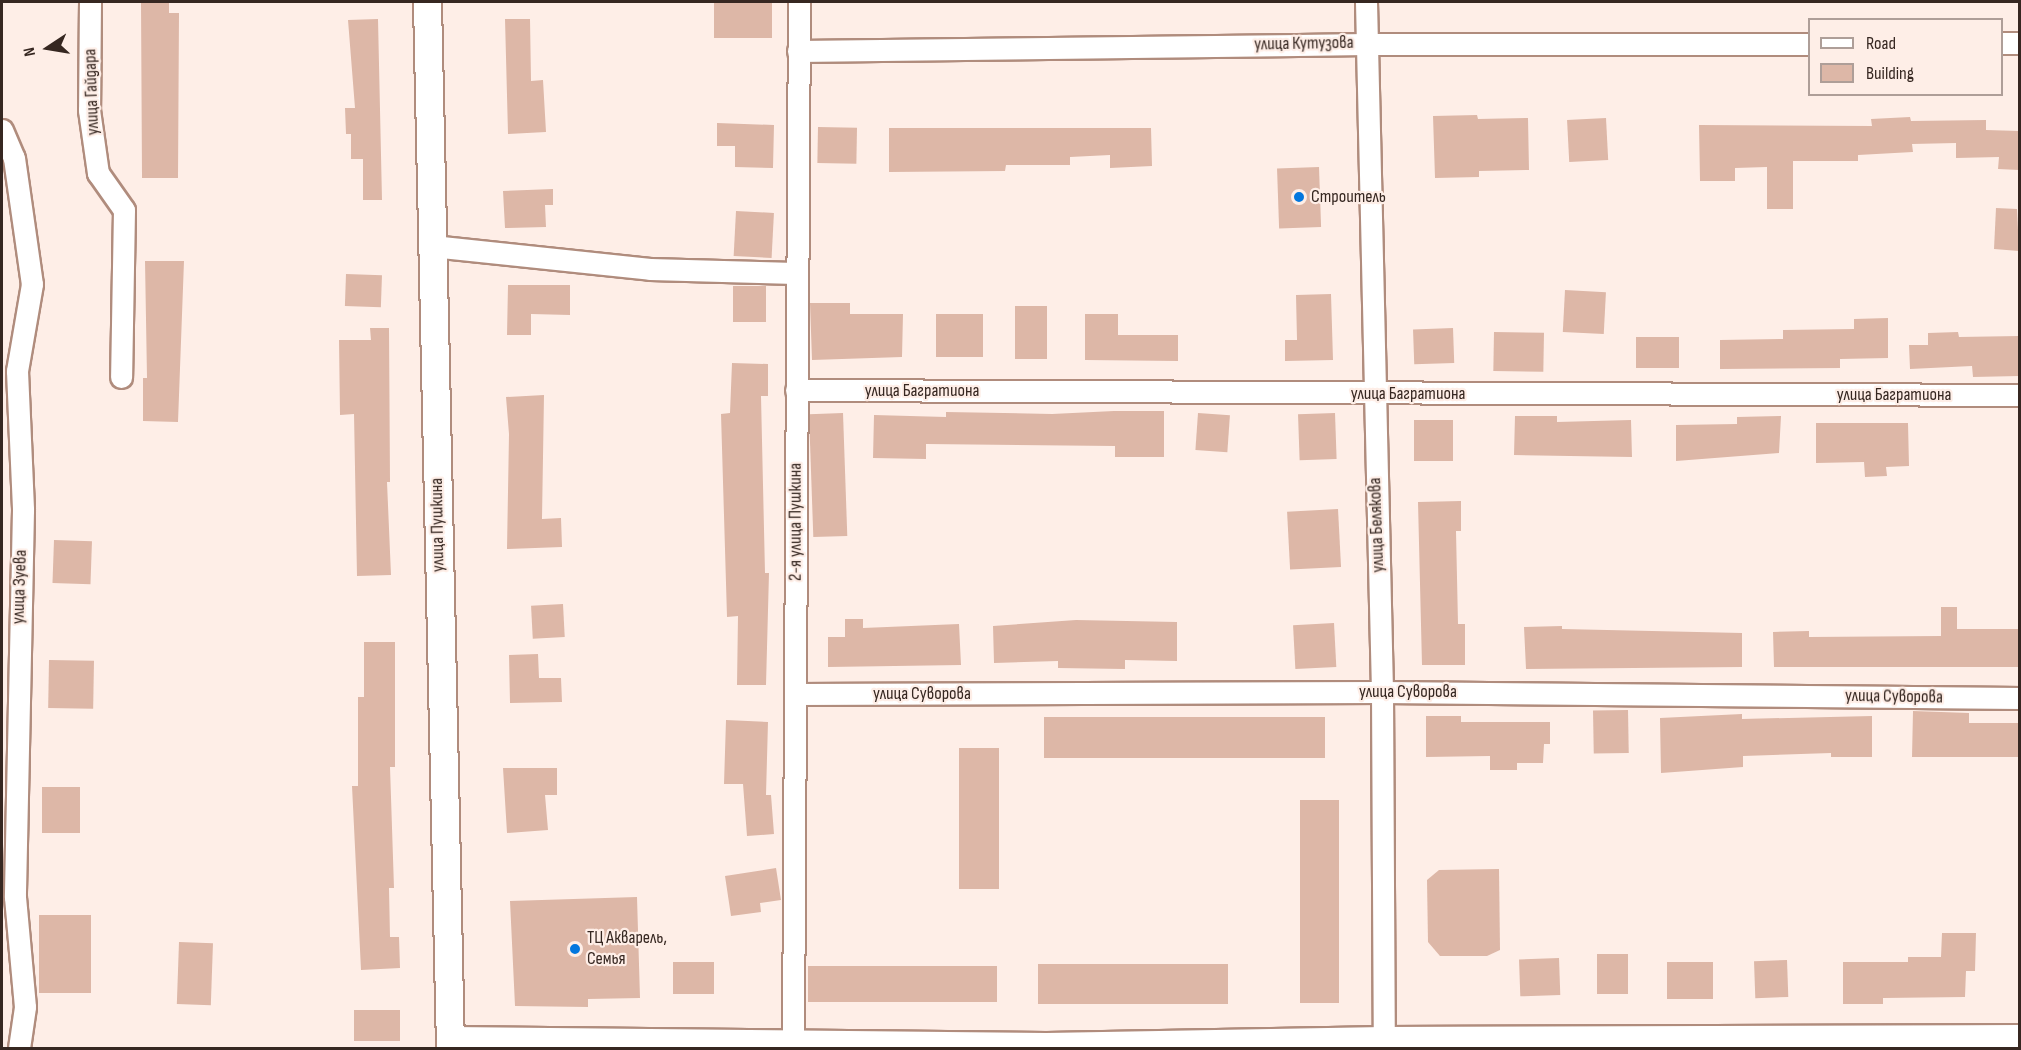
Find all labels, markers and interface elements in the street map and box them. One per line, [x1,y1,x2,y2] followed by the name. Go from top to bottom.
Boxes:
[18,18,78,78] north arrow
[1808,18,2003,96] legend
[1254,32,1354,56] street label: улица Кутузова
[1866,33,1896,54] text: Road
[20,46,40,58] text: N
[80,48,104,136] street label: улица Гайдара
[1866,63,1914,84] text: Building
[1311,186,1386,208] place label: Строитель
[1292,190,1306,204] marker: Строитель
[865,380,979,402] street label: улица Багратиона
[1351,383,1465,405] street label: улица Багратиона
[1837,384,1951,406] street label: улица Багратиона
[785,463,807,581] street label: 2-я улица Пушкина
[1365,477,1389,573] street label: улица Белякова
[426,478,450,572] street label: улица Пушкина
[8,549,32,625] street label: улица Зуева
[1359,681,1457,703] street label: улица Суворова
[873,683,971,705] street label: улица Суворова
[1845,685,1943,709] street label: улица Суворова
[587,928,667,970] place label: ТЦ Акварель, Семья
[568,942,582,956] marker: ТЦ Акварель, Семья

